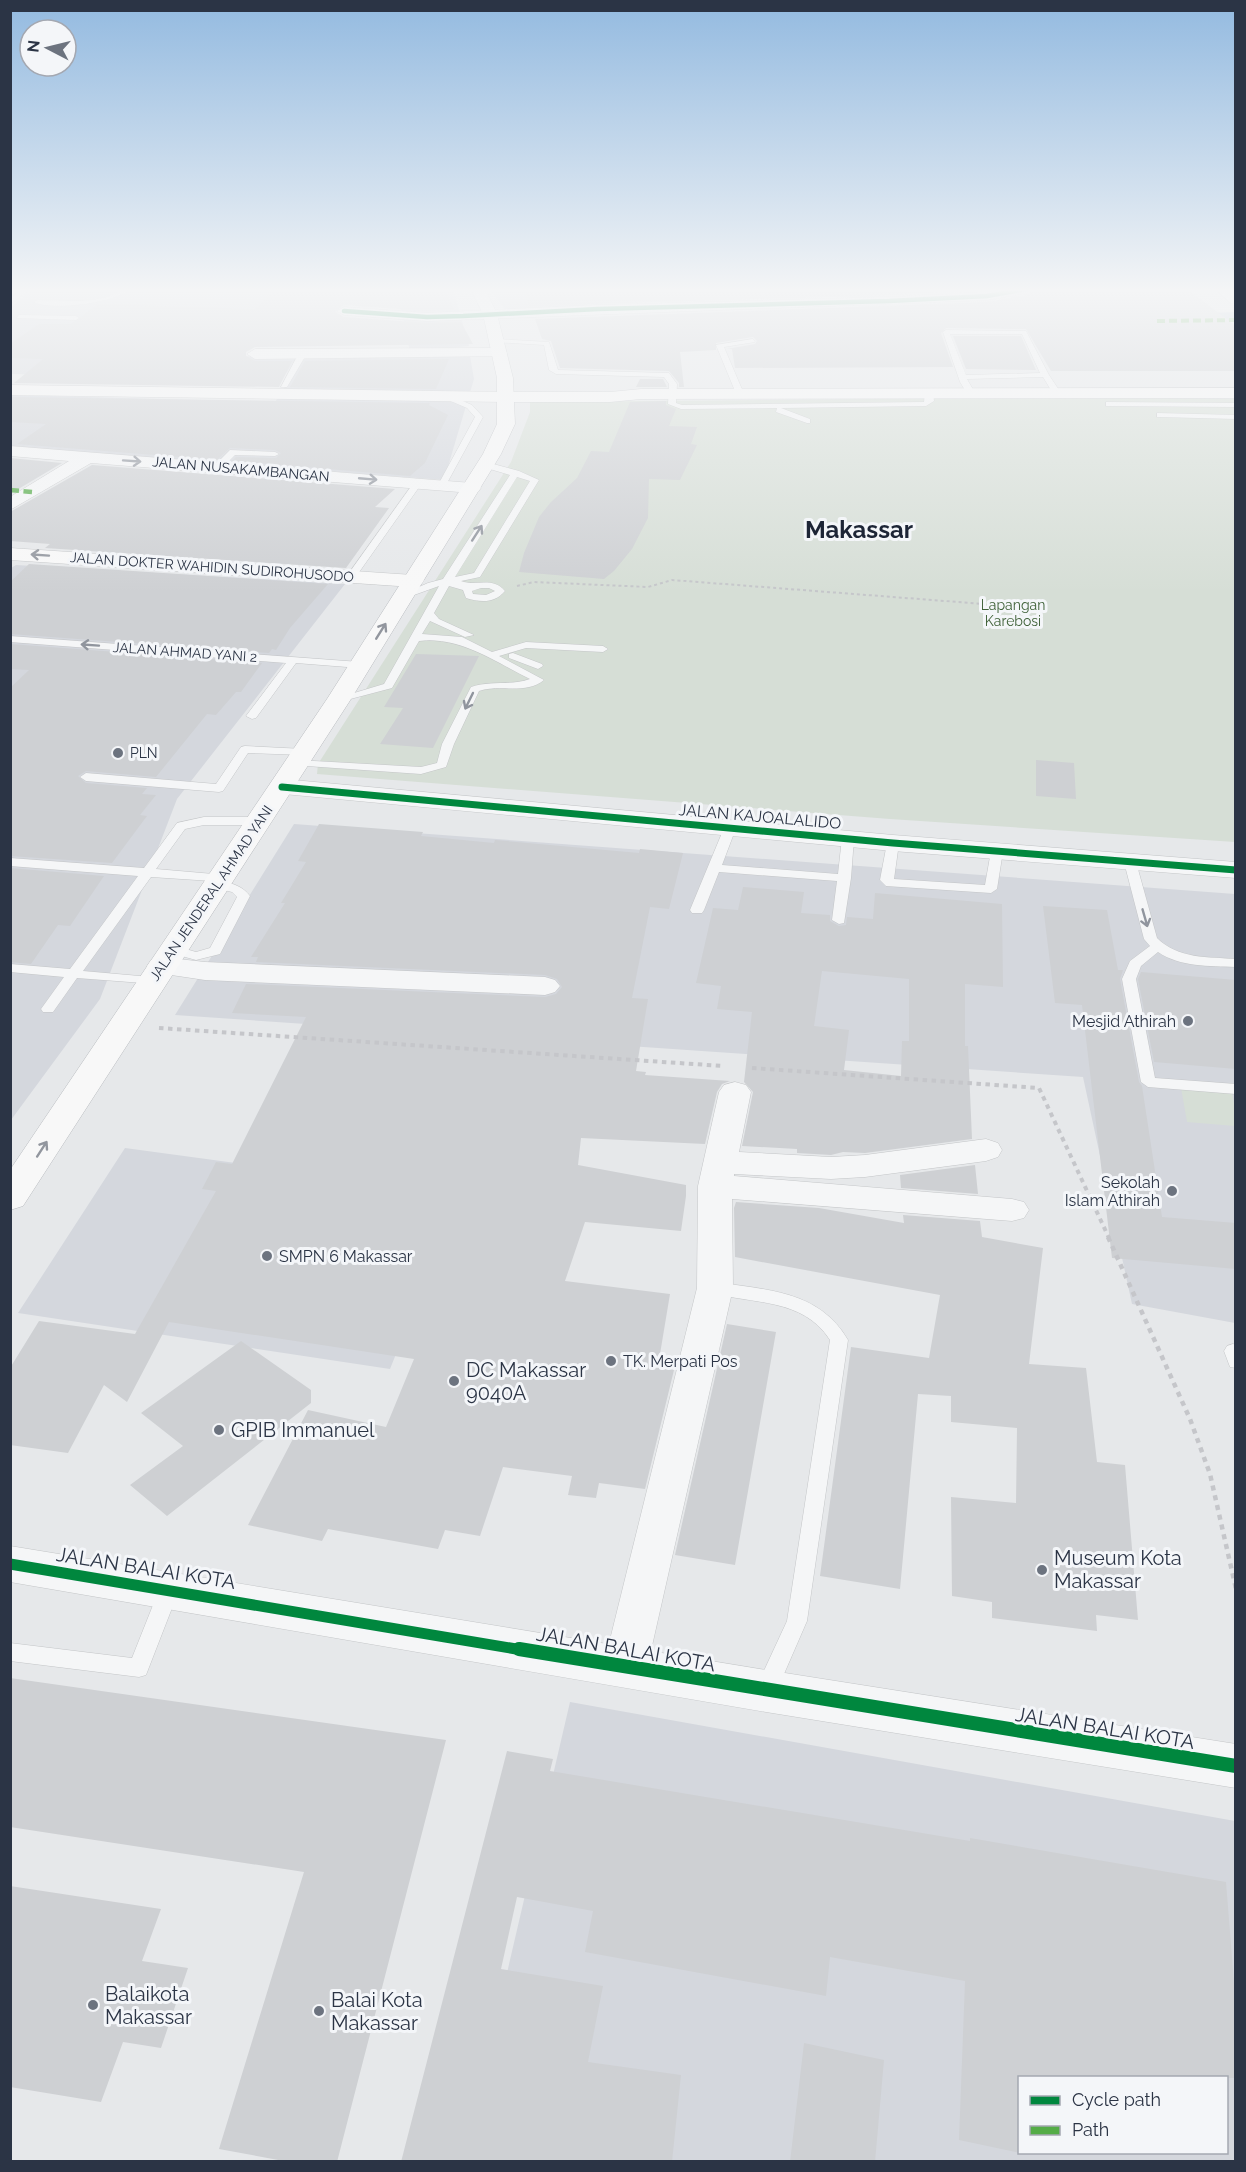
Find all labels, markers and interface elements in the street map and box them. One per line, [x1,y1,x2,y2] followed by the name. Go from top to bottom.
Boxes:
[18,18,78,78] north arrow
[23,39,44,53] text: N
[152,453,330,485] street label: JALAN NUSAKAMBANGAN
[121,455,141,466] one-way arrow
[357,474,377,485] one-way arrow
[805,515,913,544] district label: Makassar
[471,525,484,542] one-way arrow
[70,549,354,585] street label: JALAN DOKTER WAHIDIN SUDIROHUSODO
[31,550,51,561] one-way arrow
[981,597,1045,629] park label: Lapangan Karebosi
[375,623,387,640] one-way arrow
[81,639,101,650] one-way arrow
[112,639,258,665] street label: JALAN AHMAD YANI 2
[462,692,474,710] one-way arrow
[130,745,158,761] place label: PLN
[111,746,125,760] marker: PLN
[678,800,842,833] street label: JALAN KAJOALALIDO
[146,802,276,984] street label: JALAN JENDERAL AHMAD YANI
[1140,909,1152,928] one-way arrow
[1072,1012,1176,1031] place label: Mesjid Athirah
[1181,1014,1195,1028] marker: Mesjid Athirah
[36,1141,49,1158] one-way arrow
[1065,1173,1160,1210] place label: Sekolah Islam Athirah
[1165,1184,1179,1198] marker: Sekolah Islam Athirah
[279,1247,413,1266] place label: SMPN 6 Makassar
[260,1249,274,1263] marker: SMPN 6 Makassar
[623,1352,738,1371] place label: TK. Merpati Pos
[604,1354,618,1368] marker: TK. Merpati Pos
[466,1358,586,1405] place label: DC Makassar 9040A
[447,1374,461,1388] marker: DC Makassar 9040A
[231,1418,375,1442] place label: GPIB Immanuel
[212,1423,226,1437] marker: GPIB Immanuel
[55,1542,238,1594] street label: JALAN BALAI KOTA
[1054,1546,1182,1593] place label: Museum Kota Makassar
[1035,1563,1049,1577] marker: Museum Kota Makassar
[535,1621,718,1677] street label: JALAN BALAI KOTA
[1014,1702,1197,1754] street label: JALAN BALAI KOTA
[105,1982,192,2029] place label: Balaikota Makassar
[331,1988,423,2035] place label: Balai Kota Makassar
[86,1998,100,2012] marker: Balaikota Makassar
[312,2004,326,2018] marker: Balai Kota Makassar
[1018,2076,1228,2154] legend
[1072,2089,1161,2110] text: Cycle path
[1072,2119,1109,2140] text: Path

